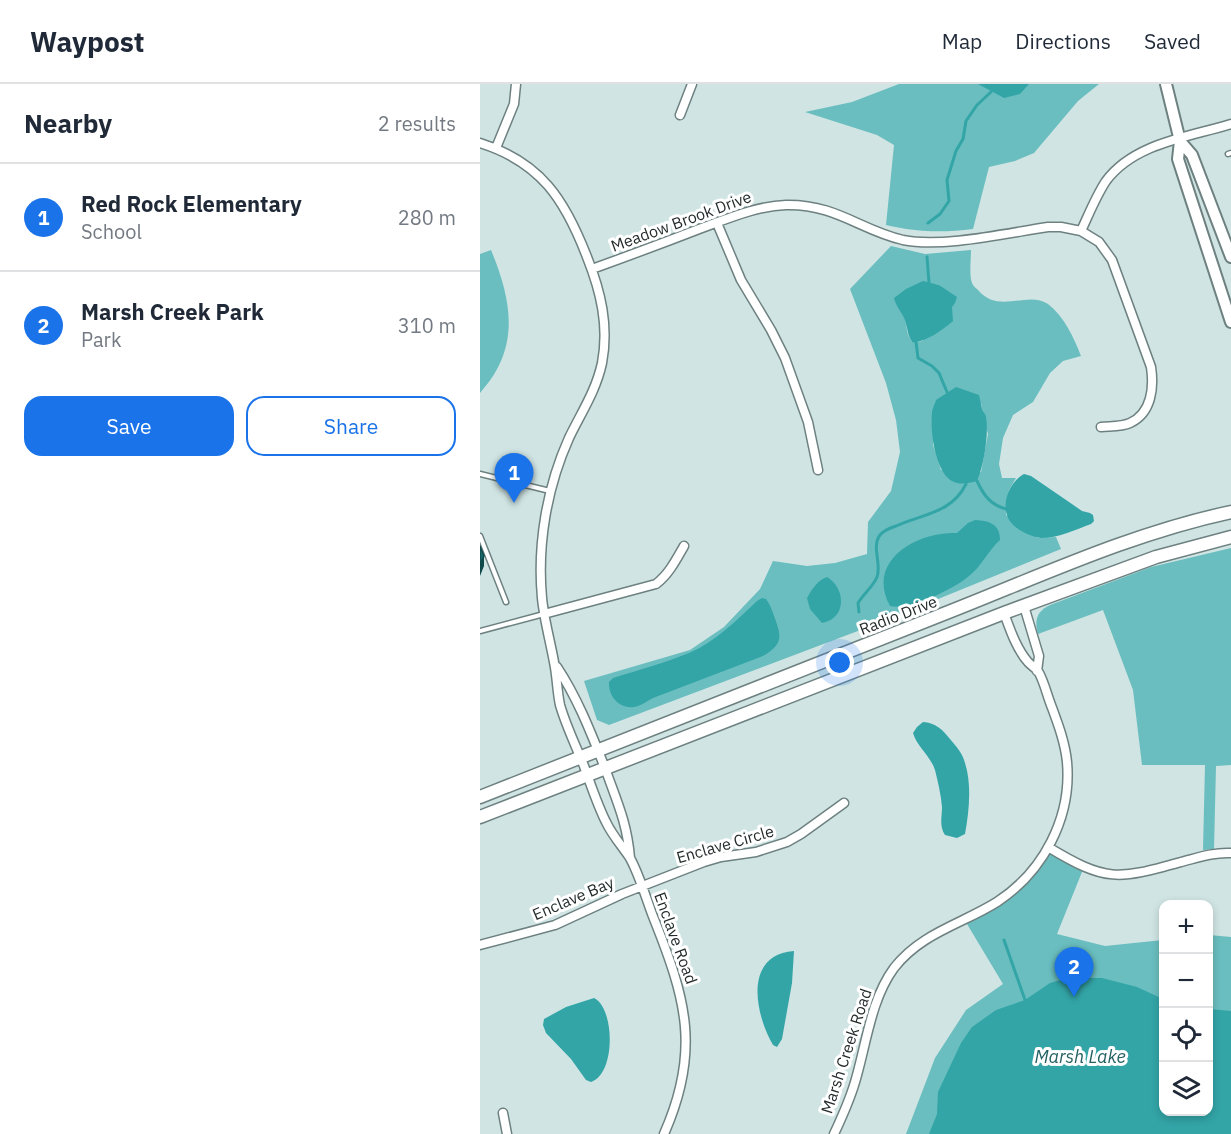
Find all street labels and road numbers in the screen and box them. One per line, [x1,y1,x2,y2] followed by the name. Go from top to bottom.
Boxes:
[608,186,754,256] street label: Meadow Brook Drive
[856,591,940,639] street label: Radio Drive
[674,820,776,867] street label: Enclave Circle
[529,872,617,924] street label: Enclave Bay
[650,889,702,987] street label: Enclave Road
[816,986,876,1116] street label: Marsh Creek Road

